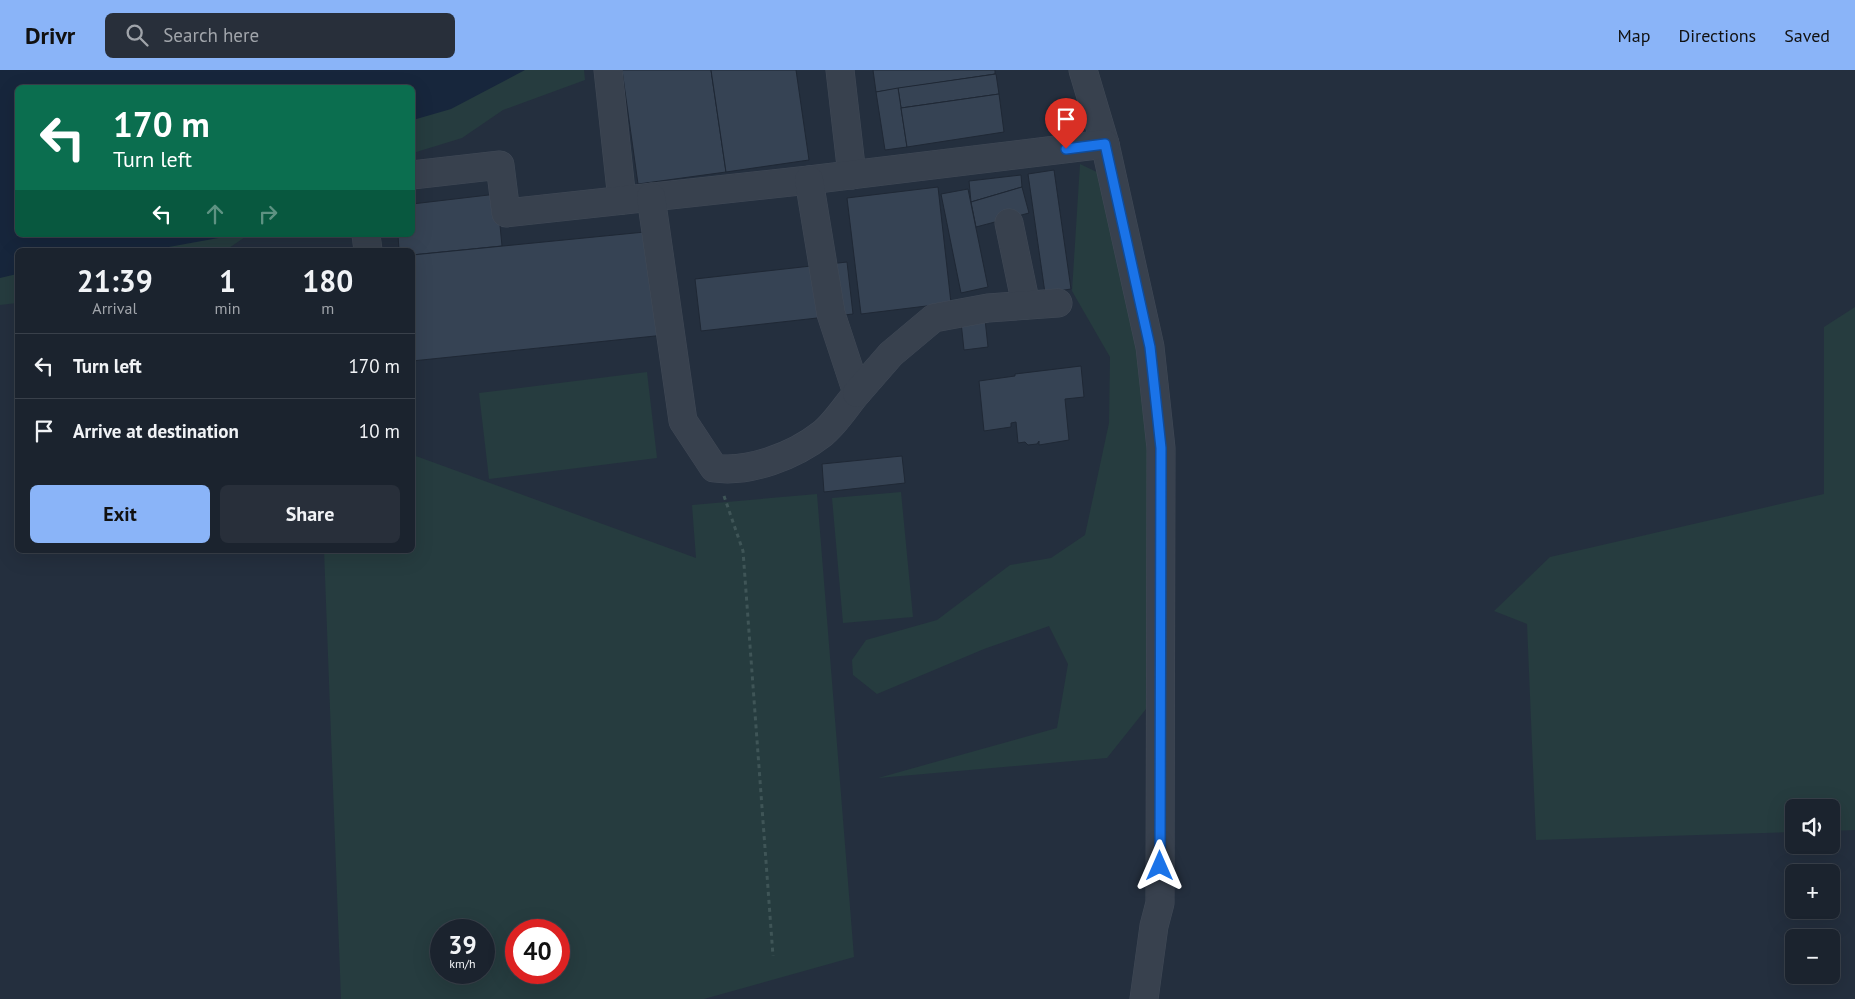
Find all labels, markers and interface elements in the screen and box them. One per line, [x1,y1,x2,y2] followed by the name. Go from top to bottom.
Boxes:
[105,13,455,58] search box
[25,20,75,51] text: Drivr
[123,21,151,49] icon: search
[163,23,259,47] text: Search here
[1618,24,1650,47] text: Map
[1678,24,1756,47] text: Directions
[1784,24,1830,47] text: Saved
[1045,98,1087,149] pin
[113,101,210,147] text: 170 m
[30,105,95,170] icon: left
[1052,105,1080,133] icon: arrive
[113,145,192,173] text: Turn left
[148,200,176,228] icon: left
[201,200,229,228] icon: ahead
[254,200,282,228] icon: right
[77,261,153,300] text: 21:39
[219,261,236,300] text: 1
[302,261,353,300] text: 180
[92,298,137,318] text: Arrival
[215,298,241,318] text: min
[321,298,334,318] text: m
[30,352,58,380] icon: left
[73,354,142,378] text: Turn left
[348,354,400,378] text: 170 m
[30,417,58,445] icon: arrive
[73,419,239,443] text: Arrive at destination
[359,419,400,443] text: 10 m
[30,485,210,543] button: Exit
[220,485,400,543] button: Share
[1785,799,1840,984] map controls
[1785,799,1840,854] button: sound
[1133,839,1185,891] position arrow
[1785,864,1840,919] button: +
[505,919,570,984] speed limit sign: 40
[448,929,477,961] text: 39
[1785,929,1840,984] button: −
[449,956,476,971] text: km/h

